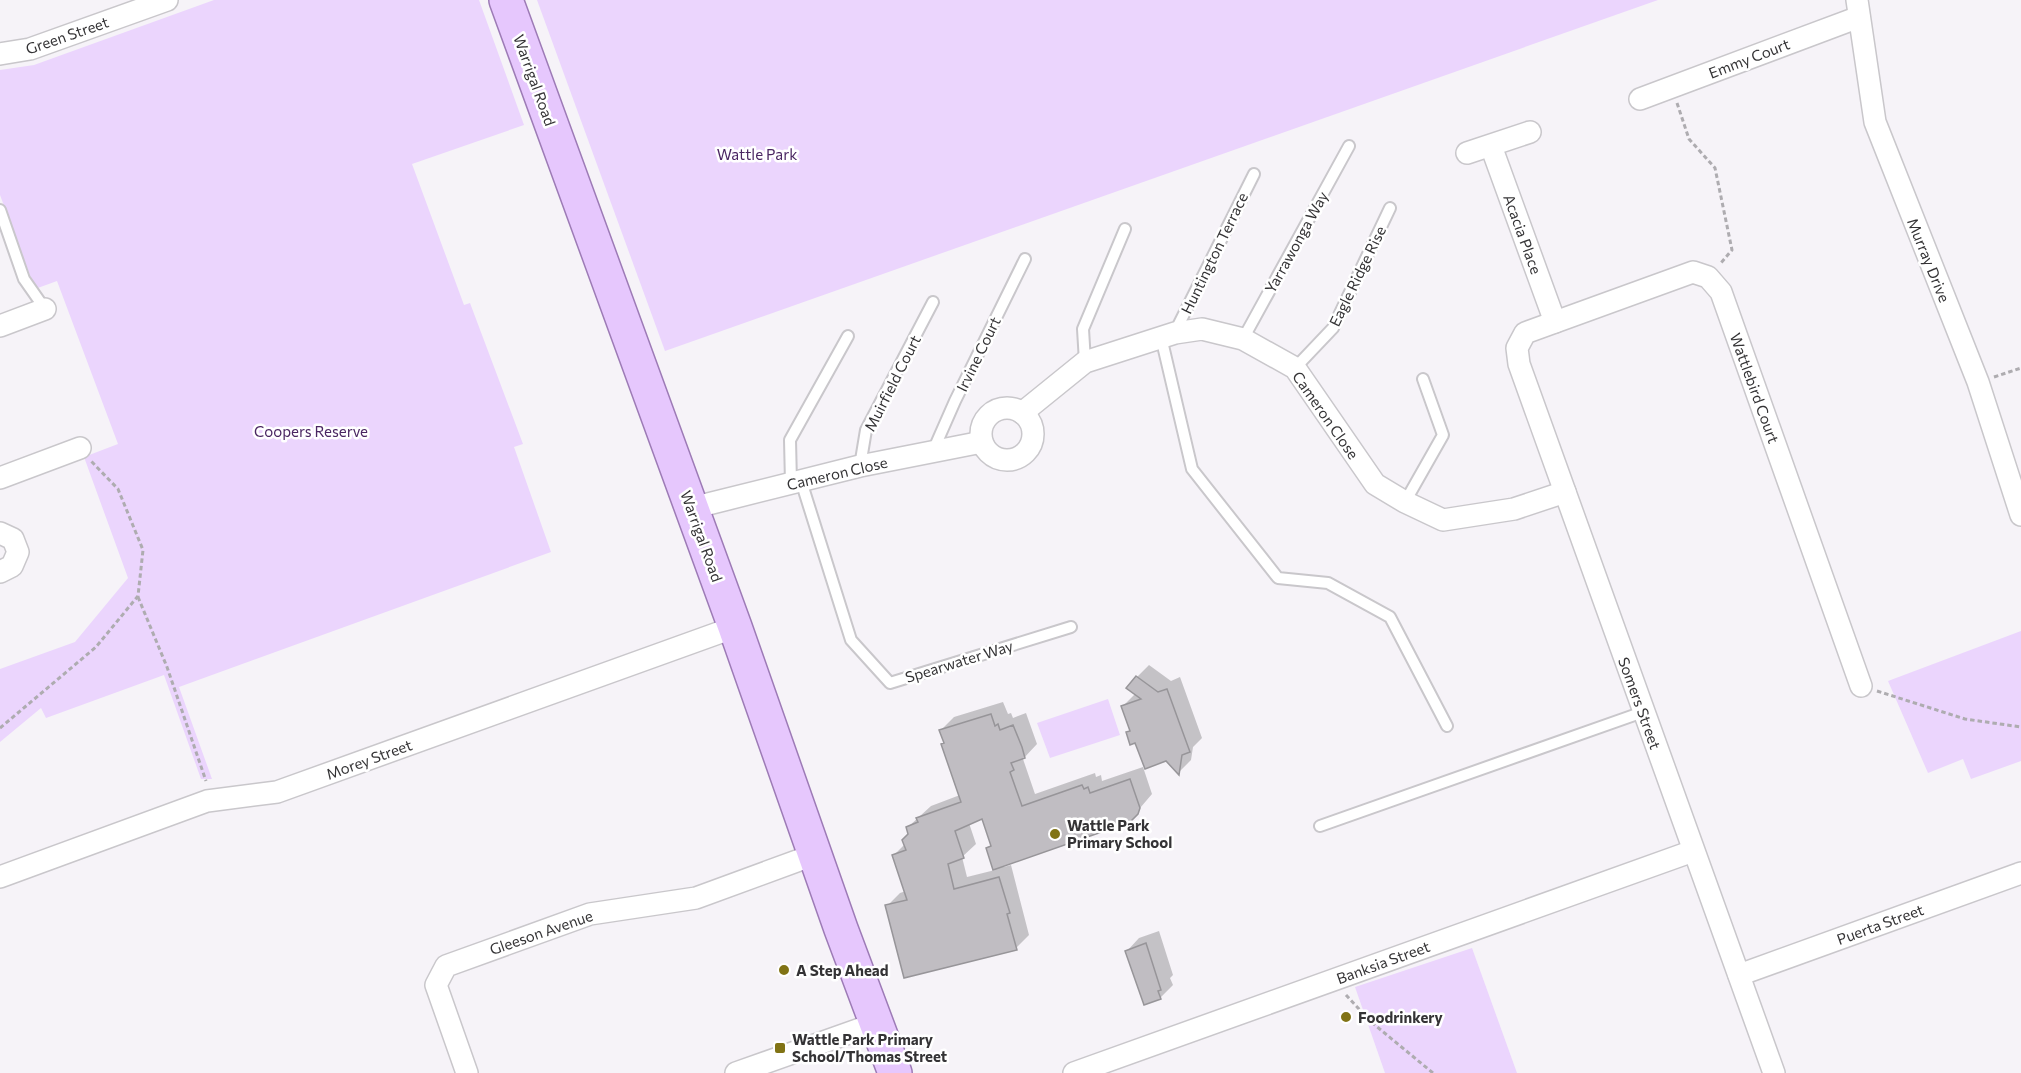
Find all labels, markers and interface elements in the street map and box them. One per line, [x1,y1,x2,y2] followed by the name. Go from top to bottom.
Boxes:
[23,12,111,58] street label: Green Street
[510,32,560,128] street label: Warrigal Road
[1706,34,1792,82] street label: Emmy Court
[717,145,797,163] park label: Wattle Park
[1261,188,1332,296] street label: Yarrawonga Way
[1177,189,1251,317] street label: Huntington Terrace
[1500,192,1546,276] street label: Acacia Place
[1904,215,1954,305] street label: Murray Drive
[1325,223,1389,329] street label: Eagle Ridge Rise
[952,314,1004,394] street label: Irvine Court
[1727,330,1783,446] street label: Wattlebird Court
[860,332,924,434] street label: Muirfield Court
[1289,368,1363,462] street label: Cameron Close
[254,422,368,440] park label: Coopers Reserve
[785,453,889,493] street label: Cameron Close
[677,488,727,584] street label: Warrigal Road
[903,636,1015,686] street label: Spearwater Way
[1615,655,1665,751] street label: Somers Street
[324,735,414,783] street label: Morey Street
[1067,816,1172,851] place label: Wattle Park Primary School
[1048,827,1062,841] marker: Wattle Park Primary School
[1834,900,1926,948] street label: Puerta Street
[487,906,595,958] street label: Gleeson Avenue
[1334,937,1432,987] street label: Banksia Street
[796,961,888,979] place label: A Step Ahead
[777,963,791,977] marker: A Step Ahead
[1358,1008,1444,1026] place label: Foodrinkery
[1339,1010,1353,1024] marker: Foodrinkery
[792,1030,947,1065] place label: Wattle Park Primary School/Thomas Street
[773,1041,787,1055] marker: Wattle Park Primary School/Thomas Street

